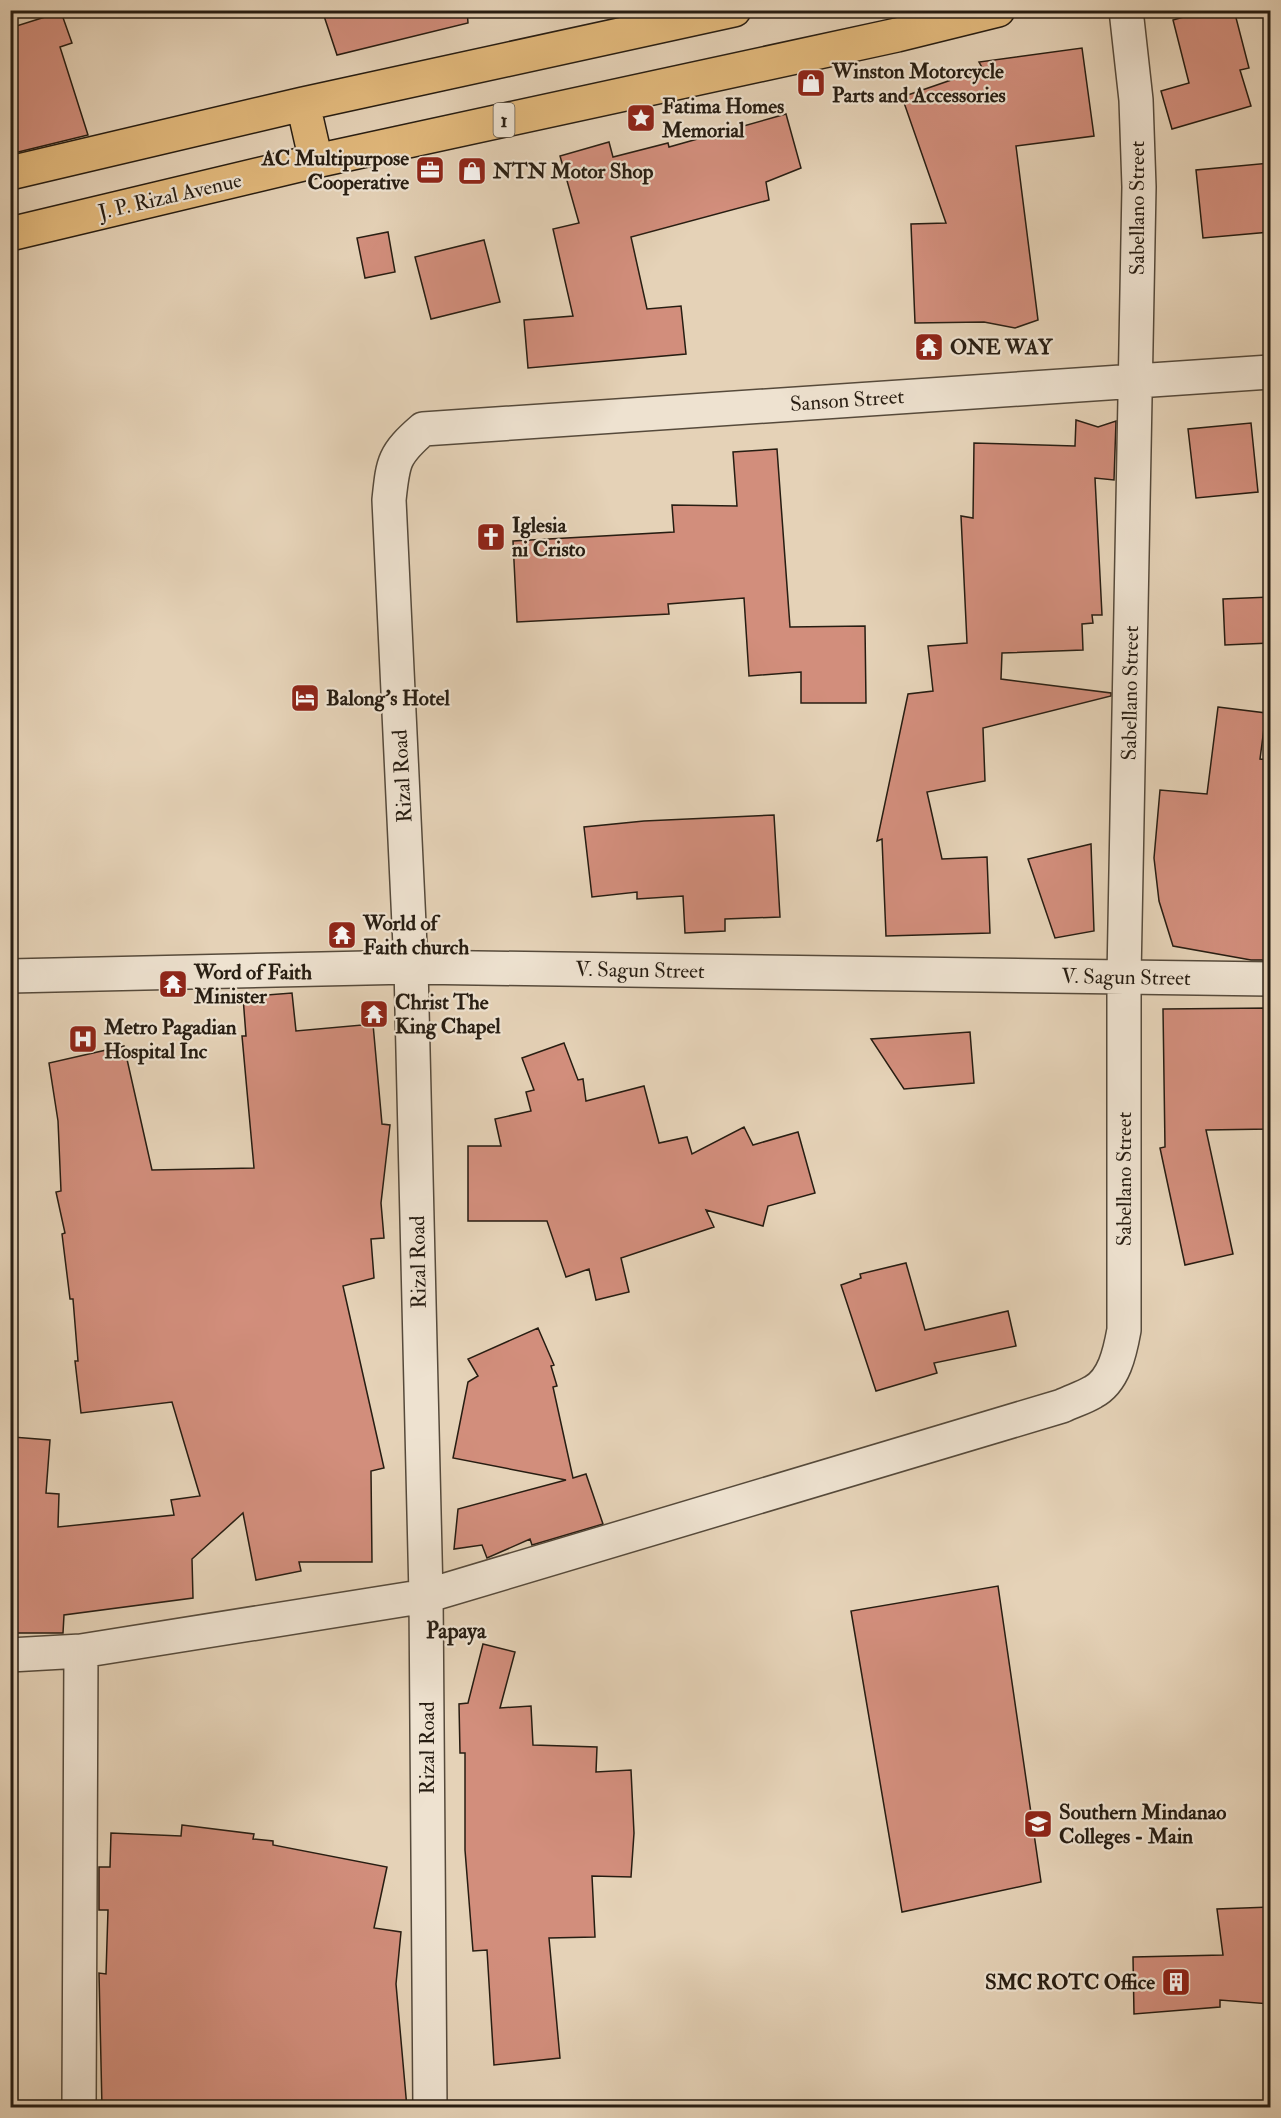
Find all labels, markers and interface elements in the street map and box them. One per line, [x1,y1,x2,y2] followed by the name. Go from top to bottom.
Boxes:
[831,58,1006,109] place label: Winston Motorcycle Parts and Accessories
[795,67,827,99] shop icon: Winston Motorcycle Parts and Accessories
[661,93,784,144] place label: Fatima Homes Memorial
[625,102,657,134] place icon: Fatima Homes Memorial
[494,103,514,137] road number: 1
[1124,140,1151,275] street label: Sabellano Street
[261,145,409,196] place label: AC Multipurpose Cooperative
[414,154,446,186] office icon: AC Multipurpose Cooperative
[456,155,488,187] shop icon: NTN Motor Shop
[492,158,654,185] place label: NTN Motor Shop
[95,167,245,226] street label: J. P. Rizal Avenue
[913,331,945,363] temple icon: ONE WAY
[950,334,1054,361] place label: ONE WAY
[789,383,905,418] street label: Sanson Street
[511,512,585,563] place label: Iglesia ni Cristo
[475,521,507,553] church icon: Iglesia ni Cristo
[1116,625,1145,761] street label: Sabellano Street
[289,682,321,714] hotel icon: Balong's Hotel
[326,685,451,712] place label: Balong's Hotel
[387,728,418,823] street label: Rizal Road
[362,910,469,961] place label: World of Faith church
[326,919,358,951] temple icon: World of Faith church
[575,956,705,985] street label: V. Sagun Street
[193,959,312,1010] place label: Word of Faith Minister
[1061,963,1191,992] street label: V. Sagun Street
[157,968,189,1000] temple icon: Word of Faith Minister
[395,989,501,1040] place label: Christ The King Chapel
[358,998,390,1030] temple icon: Christ The King Chapel
[103,1014,237,1065] place label: Metro Pagadian Hospital Inc
[67,1023,99,1055] hospital icon: Metro Pagadian Hospital Inc
[1111,1111,1138,1246] street label: Sabellano Street
[404,1215,433,1309] street label: Rizal Road
[426,1617,487,1646] district label: Papaya
[414,1701,441,1795] street label: Rizal Road
[1059,1799,1226,1850] place label: Southern Mindanao Colleges - Main
[1022,1808,1054,1840] school or university icon: Southern Mindanao Colleges - Main
[1160,1966,1192,1998] building icon: SMC ROTC Office
[985,1969,1155,1996] place label: SMC ROTC Office

